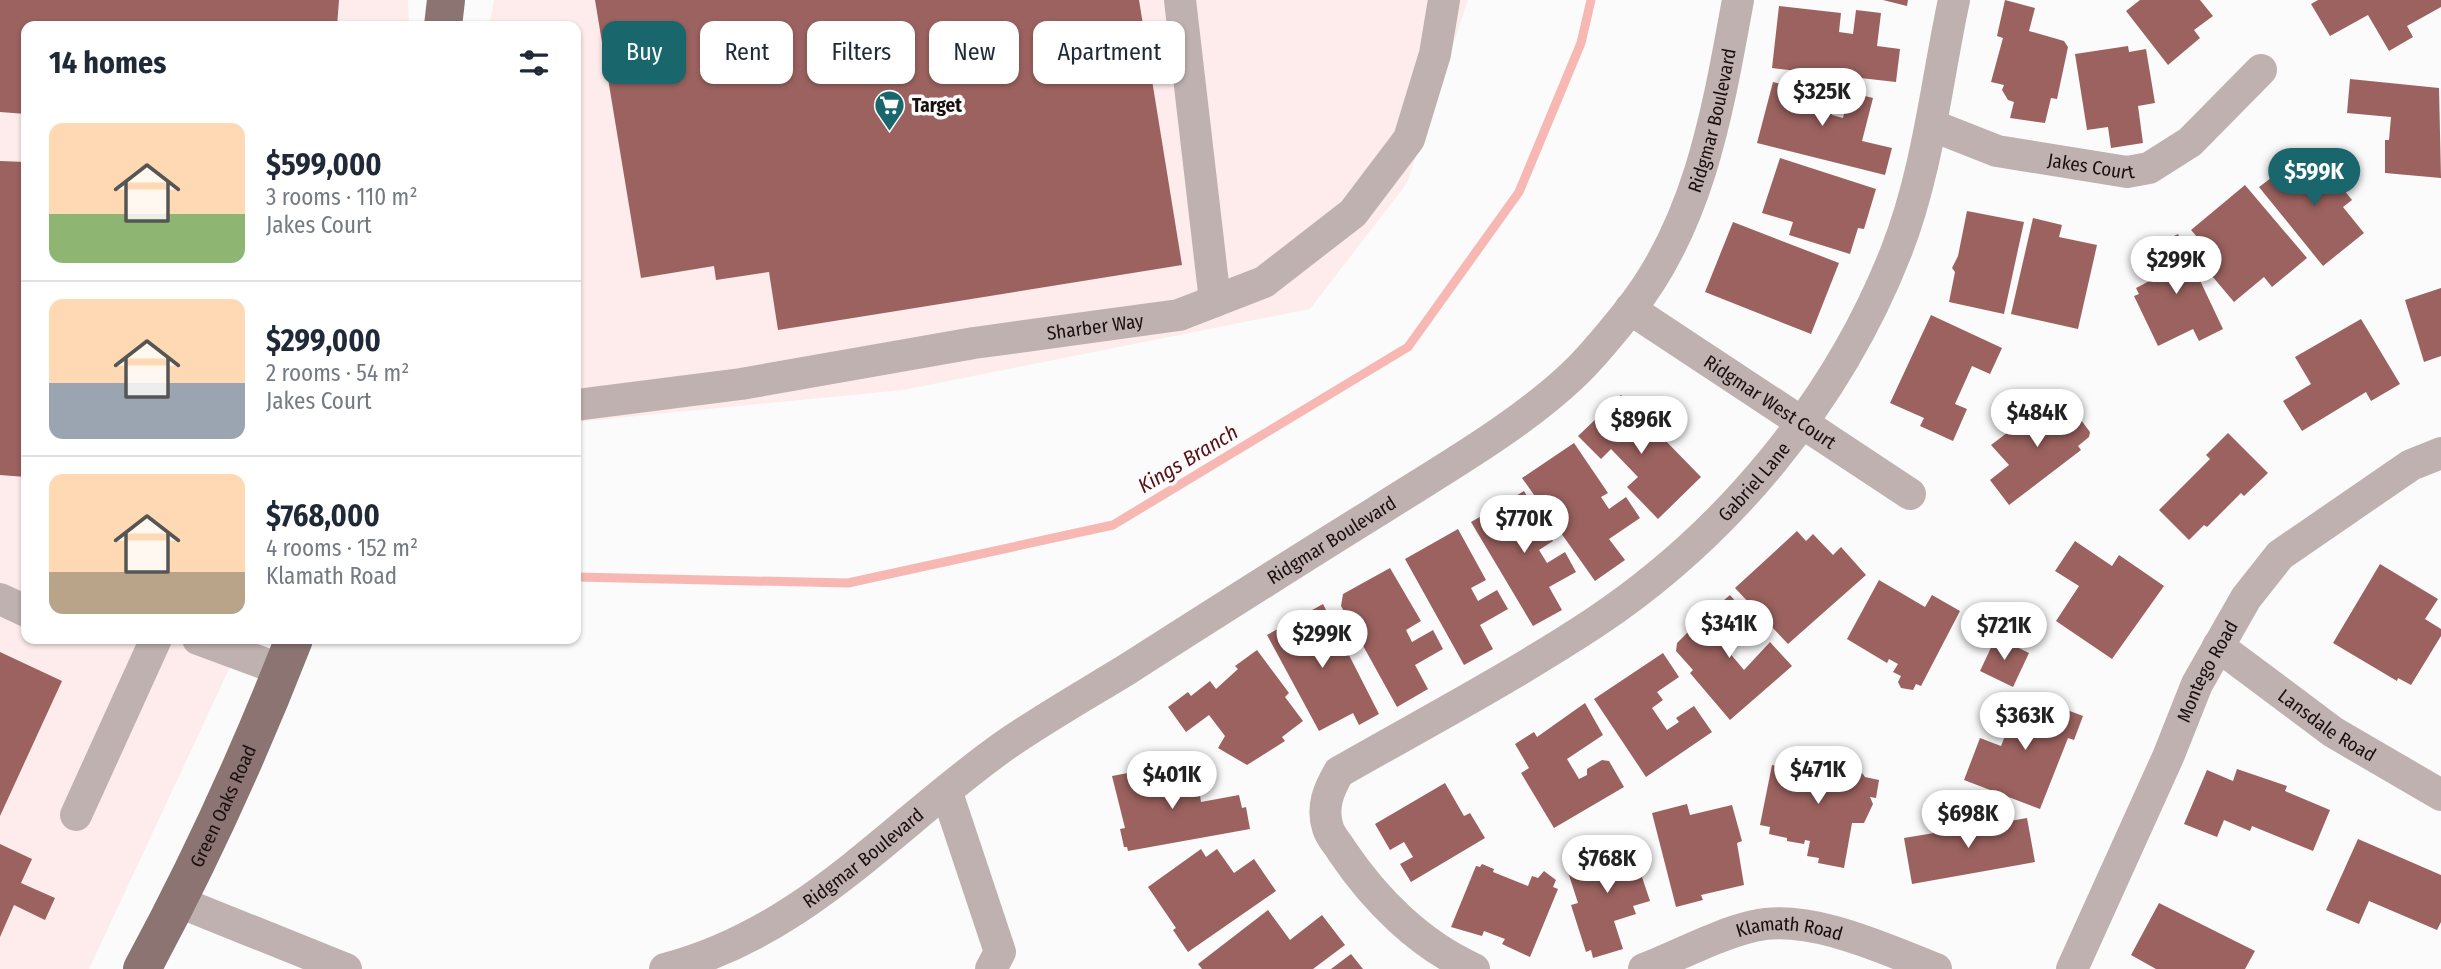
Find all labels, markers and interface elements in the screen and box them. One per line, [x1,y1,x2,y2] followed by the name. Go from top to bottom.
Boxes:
[602,21,686,84] chip: Buy
[700,21,793,84] chip: Rent
[807,21,915,84] chip: Filters
[929,21,1019,84] chip: New
[1033,21,1185,84] chip: Apartment
[515,44,553,82] icon: filters
[49,45,166,81] text: 14 homes
[1682,46,1740,195] street label: Ridgmar Boulevard
[1773,68,1871,128] pin: $325K
[1793,77,1851,105] text: $325K
[872,88,906,132] supermarket icon: Target
[912,94,962,117] place label: Target
[266,147,382,183] text: $599,000
[2046,148,2137,184] street label: Jakes Court
[2265,148,2363,208] pin: $599K
[105,151,189,235] icon: home
[2284,157,2344,185] text: $599K
[266,183,417,211] text: 3 rooms · 110 m²
[266,211,372,239] text: Jakes Court
[2127,236,2225,296] pin: $299K
[2147,245,2205,273] text: $299K
[1045,308,1145,344] street label: Sharber Way
[266,323,381,359] text: $299,000
[105,327,189,411] icon: home
[1700,350,1841,454] street label: Ridgmar West Court
[266,359,409,387] text: 2 rooms · 54 m²
[266,387,372,415] text: Jakes Court
[1988,390,2086,449] pin: $484K
[1592,396,1690,456] pin: $896K
[2007,398,2067,426] text: $484K
[1611,405,1671,433] text: $896K
[1133,419,1243,499] water label: Kings Branch
[1713,437,1795,526] street label: Gabriel Lane
[1263,491,1400,589] street label: Ridgmar Boulevard
[1475,496,1573,555] pin: $770K
[266,498,380,534] text: $768,000
[105,502,189,586] icon: home
[1496,504,1552,532] text: $770K
[266,534,418,562] text: 4 rooms · 152 m²
[266,562,397,590] text: Klamath Road
[1680,600,1778,660] pin: $341K
[1955,602,2053,662] pin: $721K
[1701,609,1757,637] text: $341K
[1273,610,1371,670] pin: $299K
[1977,611,2031,639] text: $721K
[2172,616,2242,725] street label: Montego Road
[1293,619,1351,647] text: $299K
[2274,684,2380,766] street label: Lansdale Road
[1976,692,2074,752] pin: $363K
[1996,701,2054,729] text: $363K
[185,741,261,871] street label: Green Oaks Road
[1769,746,1867,806] pin: $471K
[1123,752,1221,811] pin: $401K
[1790,755,1846,783] text: $471K
[1143,760,1201,788] text: $401K
[1919,790,2017,850] pin: $698K
[1938,799,1998,827] text: $698K
[798,803,928,913] street label: Ridgmar Boulevard
[1558,836,1656,895] pin: $768K
[1578,844,1636,872] text: $768K
[1733,912,1846,945] street label: Klamath Road

